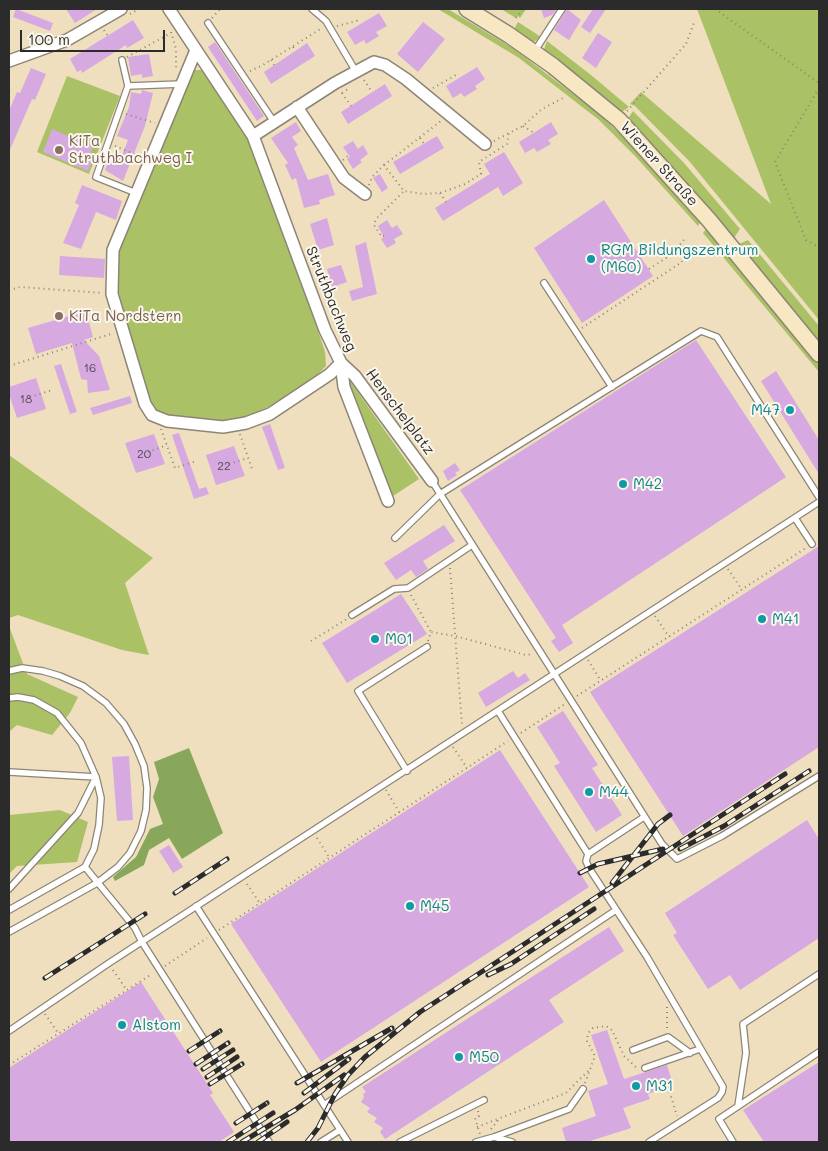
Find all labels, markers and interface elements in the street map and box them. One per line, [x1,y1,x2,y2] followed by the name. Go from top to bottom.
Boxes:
[22,20,168,52] scale bar
[28,29,70,49] text: 100 m
[616,118,702,210] street label: Wiener Straße
[69,132,192,167] place label: KiTa Struthbachweg I
[53,144,65,156] marker: KiTa Struthbachweg I
[601,241,758,276] place label: RGM Bildungszentrum (M60)
[302,244,360,354] street label: Struthbachweg
[585,253,597,265] marker: RGM Bildungszentrum (M60)
[69,307,181,325] place label: KiTa Nordstern
[53,310,65,322] marker: KiTa Nordstern
[84,361,96,375] house number: 16
[362,365,438,459] street label: Henschelplatz
[20,392,32,406] house number: 18
[751,401,780,419] place label: M47
[784,404,796,416] marker: M47
[137,447,151,461] house number: 20
[217,459,231,473] house number: 22
[633,475,662,493] place label: M42
[617,478,629,490] marker: M42
[772,610,799,628] place label: M41
[756,613,768,625] marker: M41
[385,630,413,648] place label: M01
[369,633,381,645] marker: M01
[599,783,629,801] place label: M44
[583,786,595,798] marker: M44
[420,897,450,915] place label: M45
[404,900,416,912] marker: M45
[132,1016,181,1034] place label: Alstom
[116,1019,128,1031] marker: Alstom
[469,1048,499,1066] place label: M50
[453,1051,465,1063] marker: M50
[646,1077,673,1095] place label: M31
[630,1080,642,1092] marker: M31

